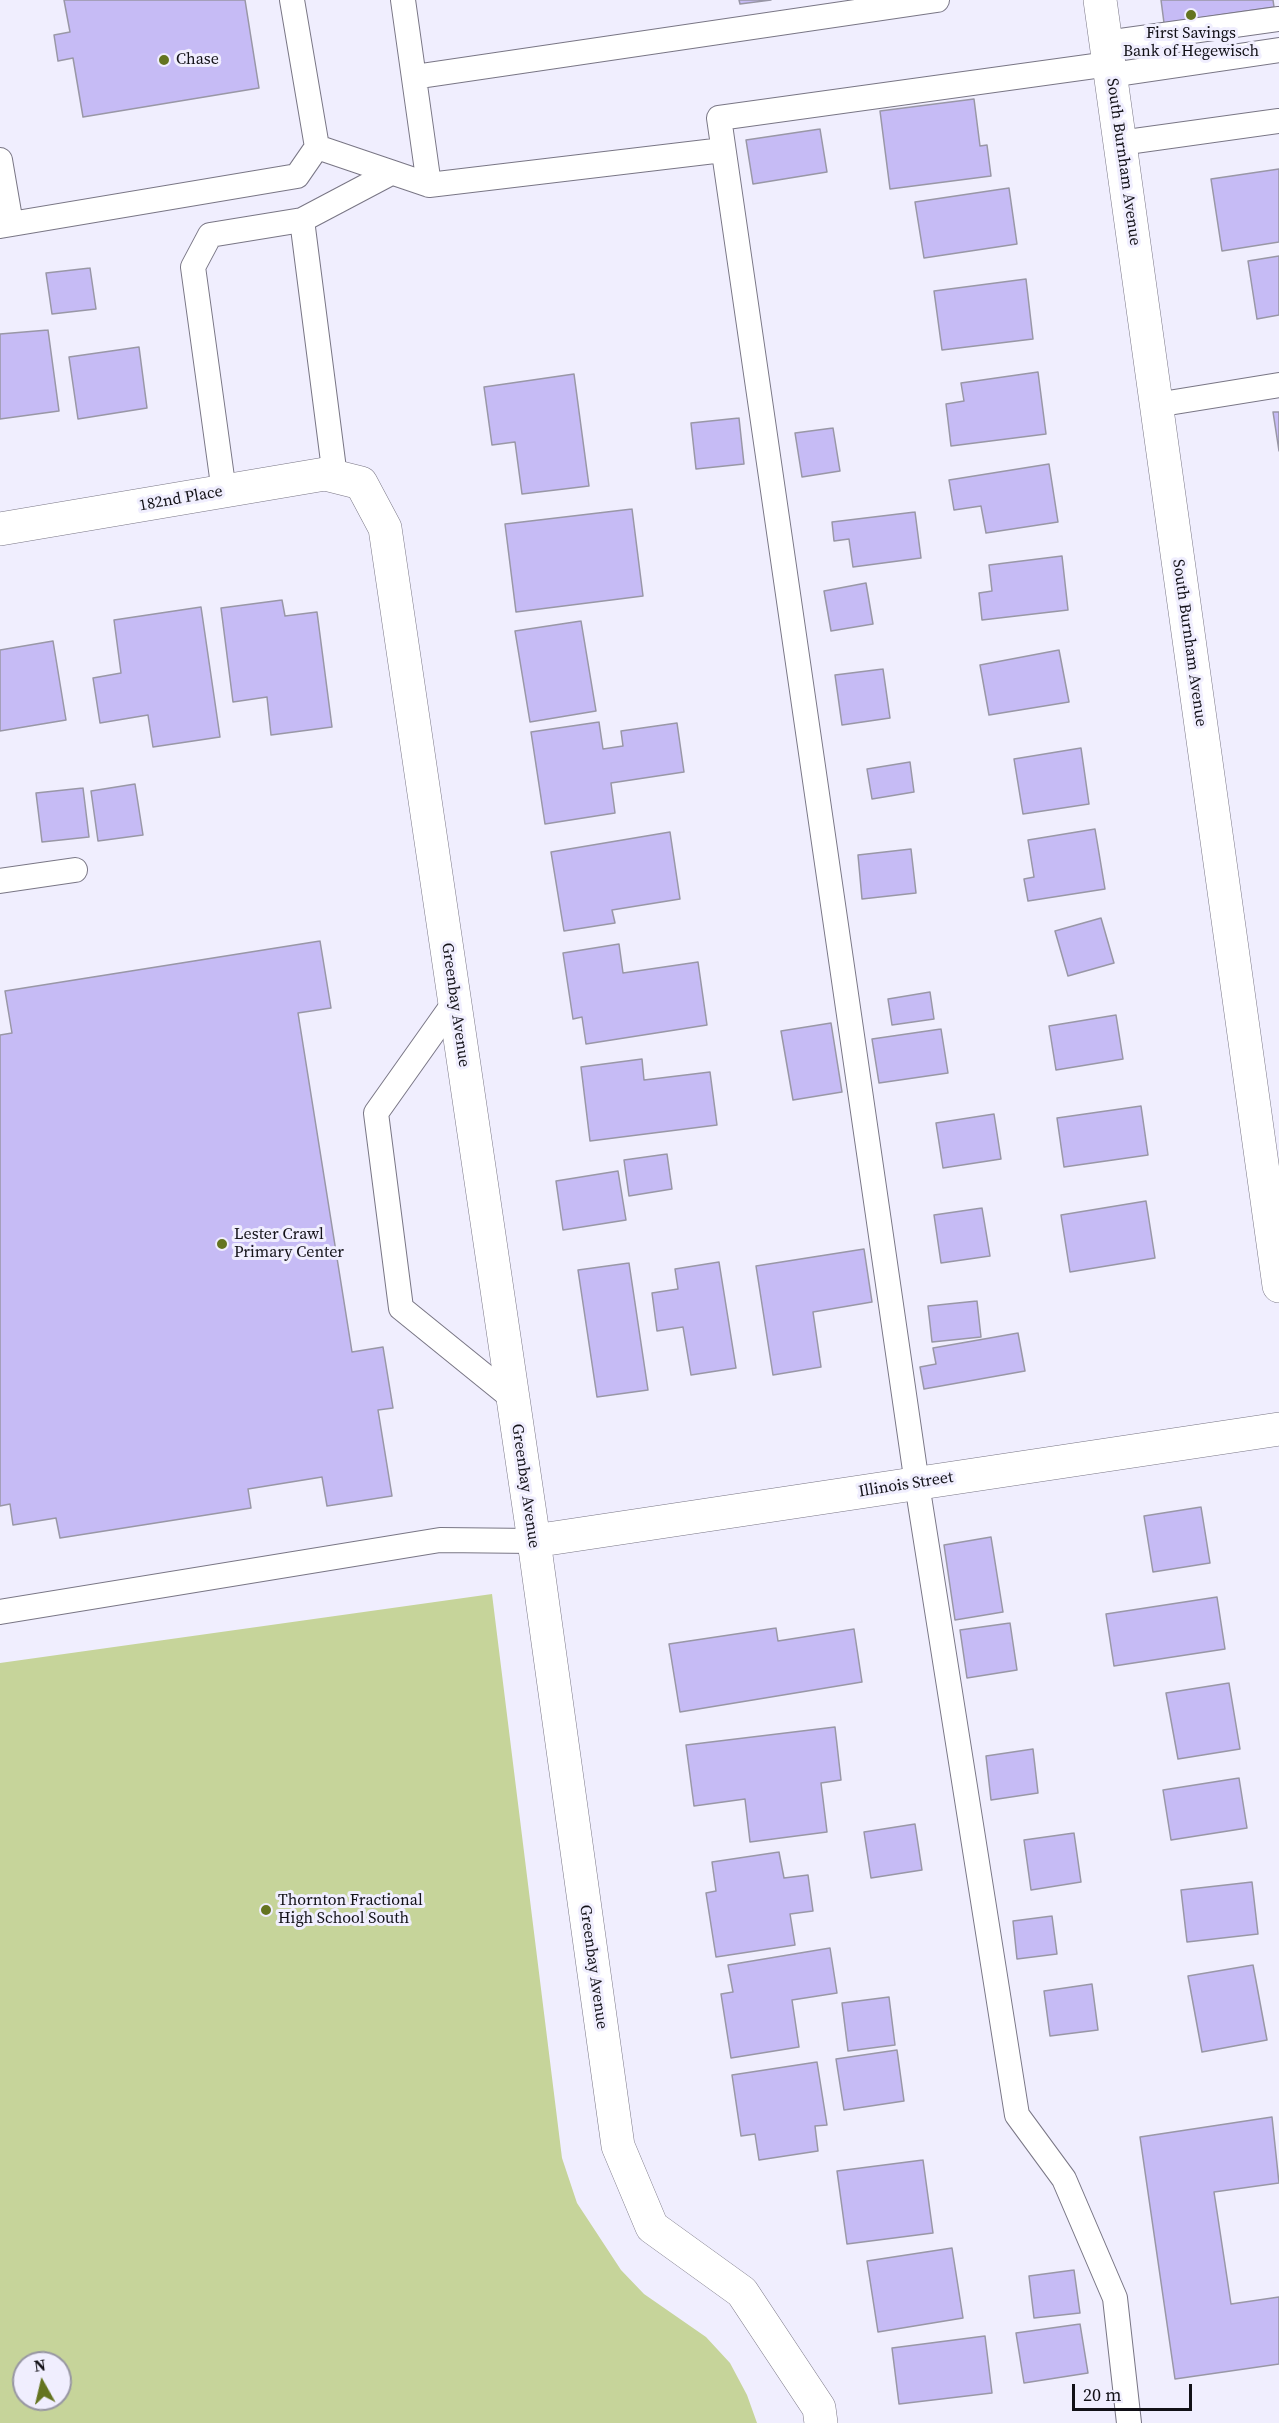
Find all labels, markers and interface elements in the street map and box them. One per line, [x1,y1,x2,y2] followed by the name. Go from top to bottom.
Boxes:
[1184,8,1198,22] marker: First Savings Bank of Hegewisch
[1123,24,1259,62] place label: First Savings Bank of Hegewisch
[176,50,219,70] place label: Chase
[157,53,171,67] marker: Chase
[1102,77,1144,247] street label: South Burnham Avenue
[138,482,224,516] street label: 182nd Place
[1168,558,1210,728] street label: South Burnham Avenue
[437,942,473,1068] street label: Greenbay Avenue
[234,1225,344,1263] place label: Lester Crawl Primary Center
[215,1237,229,1251] marker: Lester Crawl Primary Center
[507,1423,543,1549] street label: Greenbay Avenue
[857,1468,955,1502] street label: Illinois Street
[278,1891,423,1929] place label: Thornton Fractional High School South
[259,1903,273,1917] marker: Thornton Fractional High School South
[575,1904,611,2030] street label: Greenbay Avenue
[12,2351,72,2411] north arrow
[32,2353,47,2377] text: N
[1075,2372,1195,2410] scale bar
[1083,2382,1121,2407] text: 20 m

